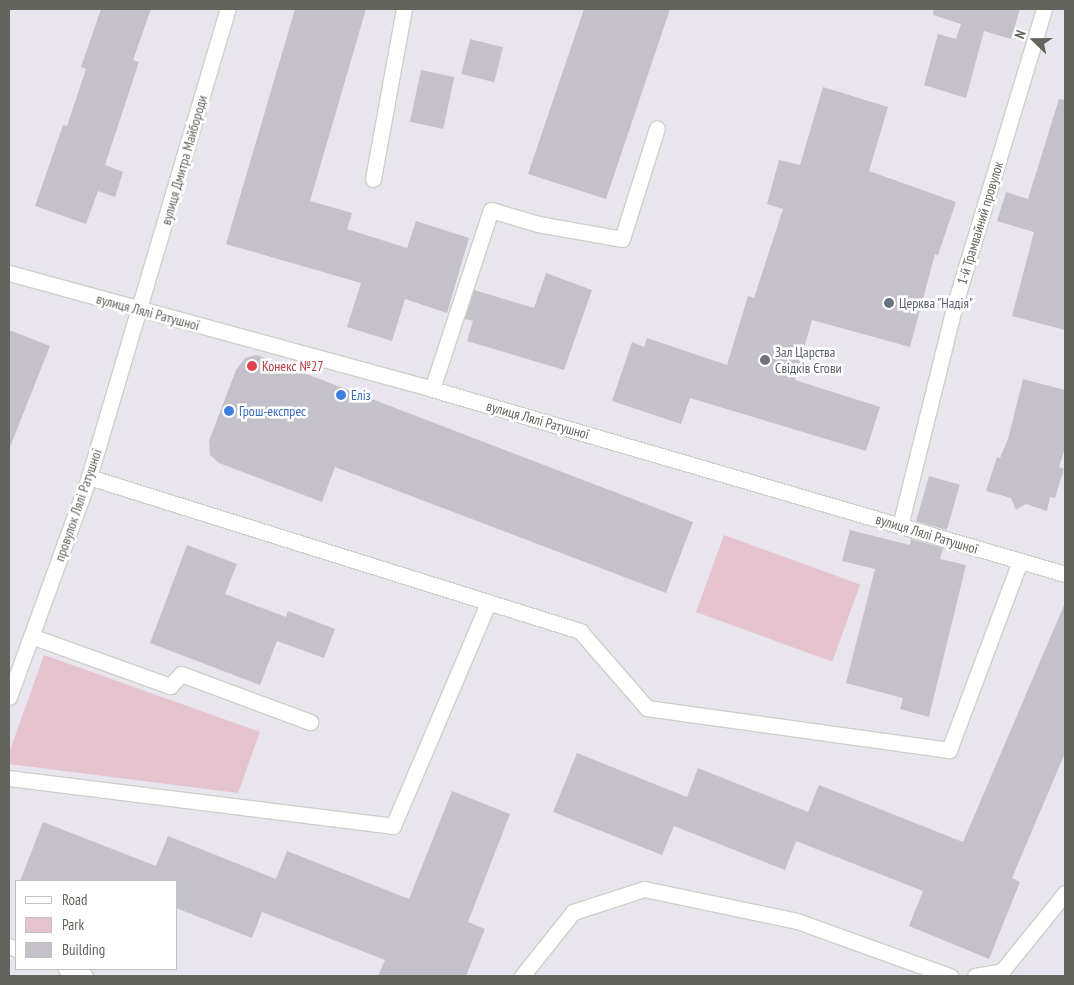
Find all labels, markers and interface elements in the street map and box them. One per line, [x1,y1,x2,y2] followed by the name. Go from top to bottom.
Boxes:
[1009,15,1059,65] north arrow
[1010,28,1030,41] text: N
[157,93,211,227] street label: вулиця Дмитра Майбороди
[953,159,1007,287] street label: 1-й Трамвайний провулок
[94,290,202,334] street label: вулиця Лялі Ратушної
[899,295,974,311] place label: Церква "Надія"
[883,297,895,309] marker: Церква "Надія"
[775,344,842,377] place label: Зал Царства Свідків Єгови
[759,354,771,366] marker: Зал Царства Свідків Єгови
[262,358,324,374] place label: Конекс №27
[246,360,258,372] marker: Конекс №27
[351,387,371,403] place label: Еліз
[335,389,347,401] marker: Еліз
[485,397,591,443] street label: вулиця Лялі Ратушної
[239,403,306,419] place label: Грош-експрес
[223,405,235,417] marker: Грош-експрес
[51,446,105,564] street label: провулок Лялі Ратушної
[874,510,980,558] street label: вулиця Лялі Ратушної
[15,880,178,970] legend
[62,890,88,909] text: Road
[62,915,84,934] text: Park
[62,940,105,959] text: Building

